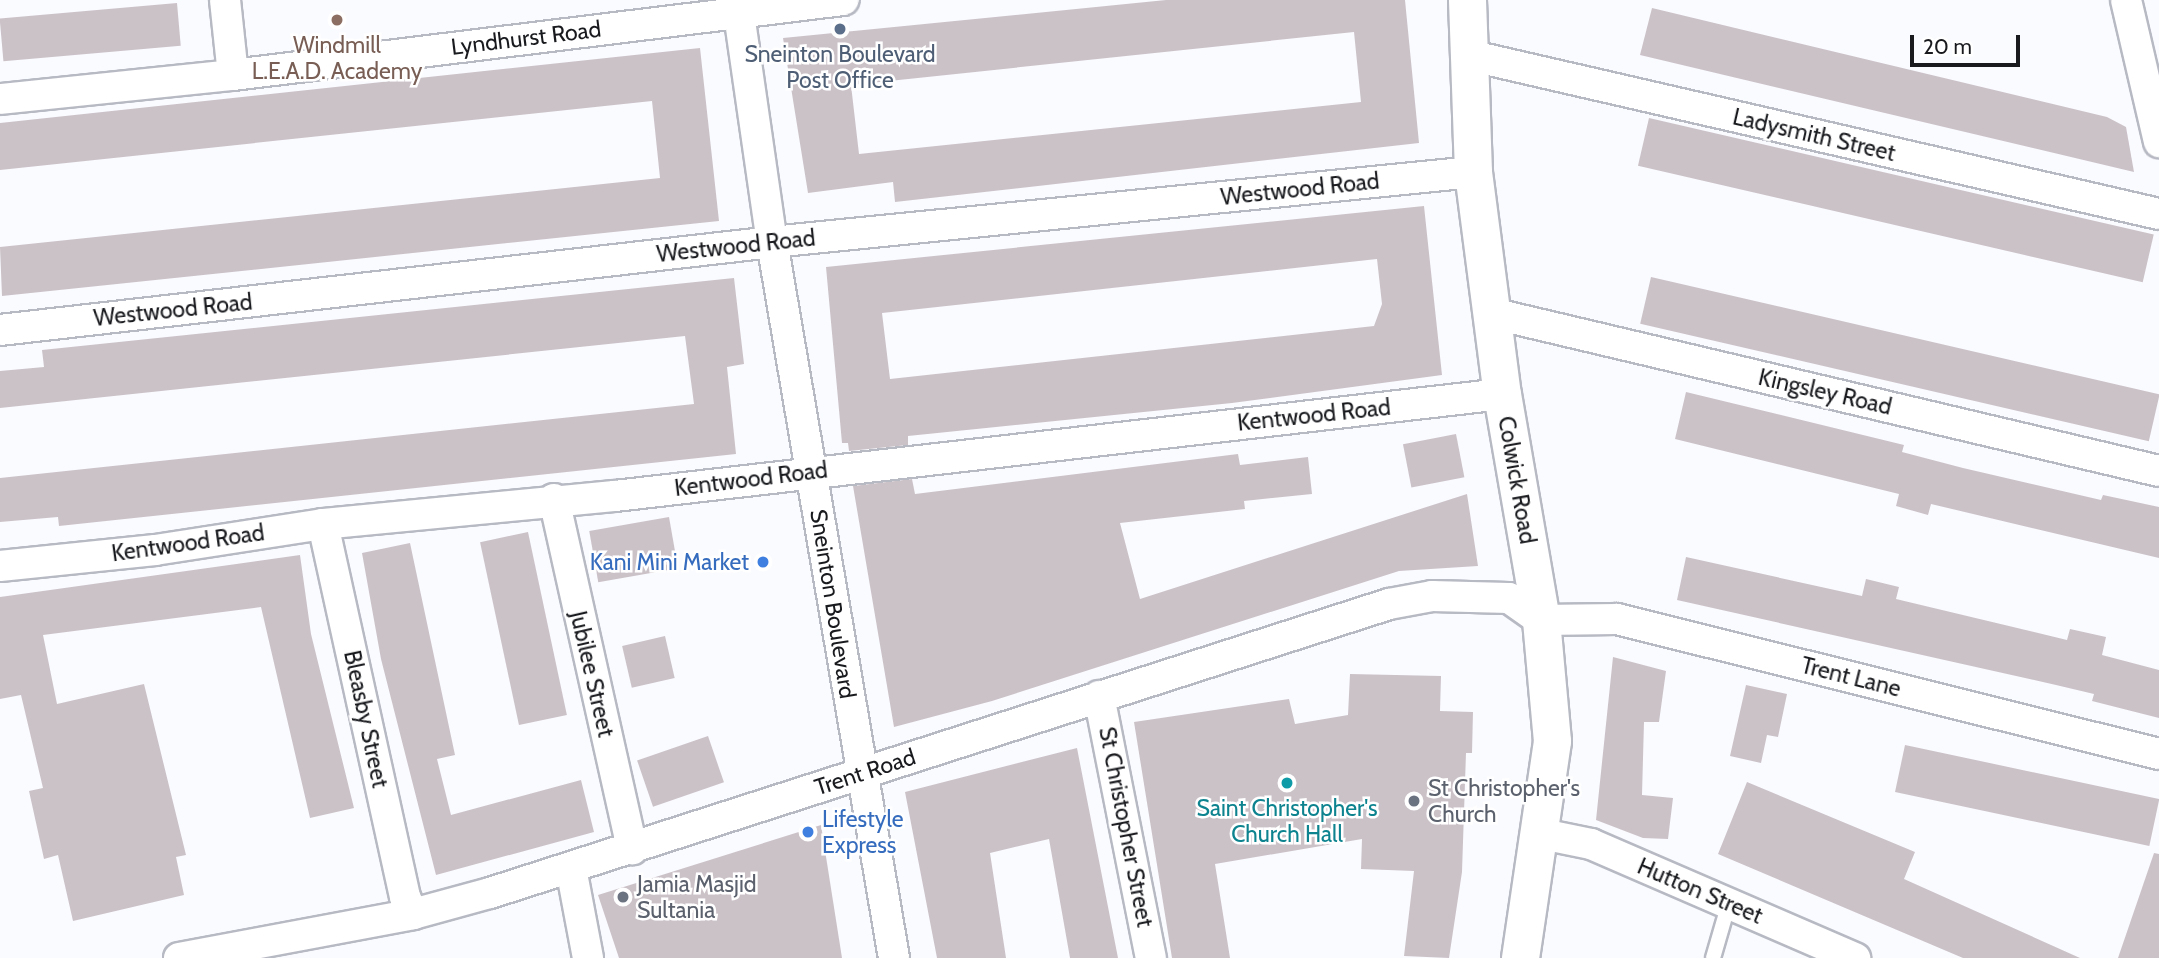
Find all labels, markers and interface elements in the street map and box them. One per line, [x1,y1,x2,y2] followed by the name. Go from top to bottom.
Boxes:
[329,12,345,28] marker: Windmill L.E.A.D. Academy
[449,15,603,61] street label: Lyndhurst Road
[832,21,848,37] marker: Sneinton Boulevard Post Office
[1914,21,2024,65] scale bar
[252,31,422,85] place label: Windmill L.E.A.D. Academy
[1923,34,1972,59] text: 20 m
[744,40,936,94] place label: Sneinton Boulevard Post Office
[1730,103,1898,167] street label: Ladysmith Street
[1219,167,1381,211] street label: Westwood Road
[655,224,817,268] street label: Westwood Road
[92,288,254,332] street label: Westwood Road
[1756,363,1894,421] street label: Kingsley Road
[1236,393,1392,437] street label: Kentwood Road
[1492,414,1542,546] street label: Colwick Road
[673,456,829,502] street label: Kentwood Road
[804,507,862,701] street label: Sneinton Boulevard
[110,519,266,567] street label: Kentwood Road
[590,548,749,576] place label: Kani Mini Market
[755,554,771,570] marker: Kani Mini Market
[564,608,620,740] street label: Jubilee Street
[338,648,394,790] street label: Bleasby Street
[1798,651,1904,703] street label: Trent Lane
[1093,725,1159,929] street label: St Christopher Street
[811,743,919,801] street label: Trent Road
[1428,774,1580,828] place label: St Christopher's Church
[1279,775,1295,791] marker: Saint Christopher's Church Hall
[1406,793,1422,809] marker: St Christopher's Church
[1196,794,1378,848] place label: Saint Christopher's Church Hall
[822,805,904,859] place label: Lifestyle Express
[800,824,816,840] marker: Lifestyle Express
[1633,852,1767,930] street label: Hutton Street
[637,870,757,924] place label: Jamia Masjid Sultania
[615,889,631,905] marker: Jamia Masjid Sultania

